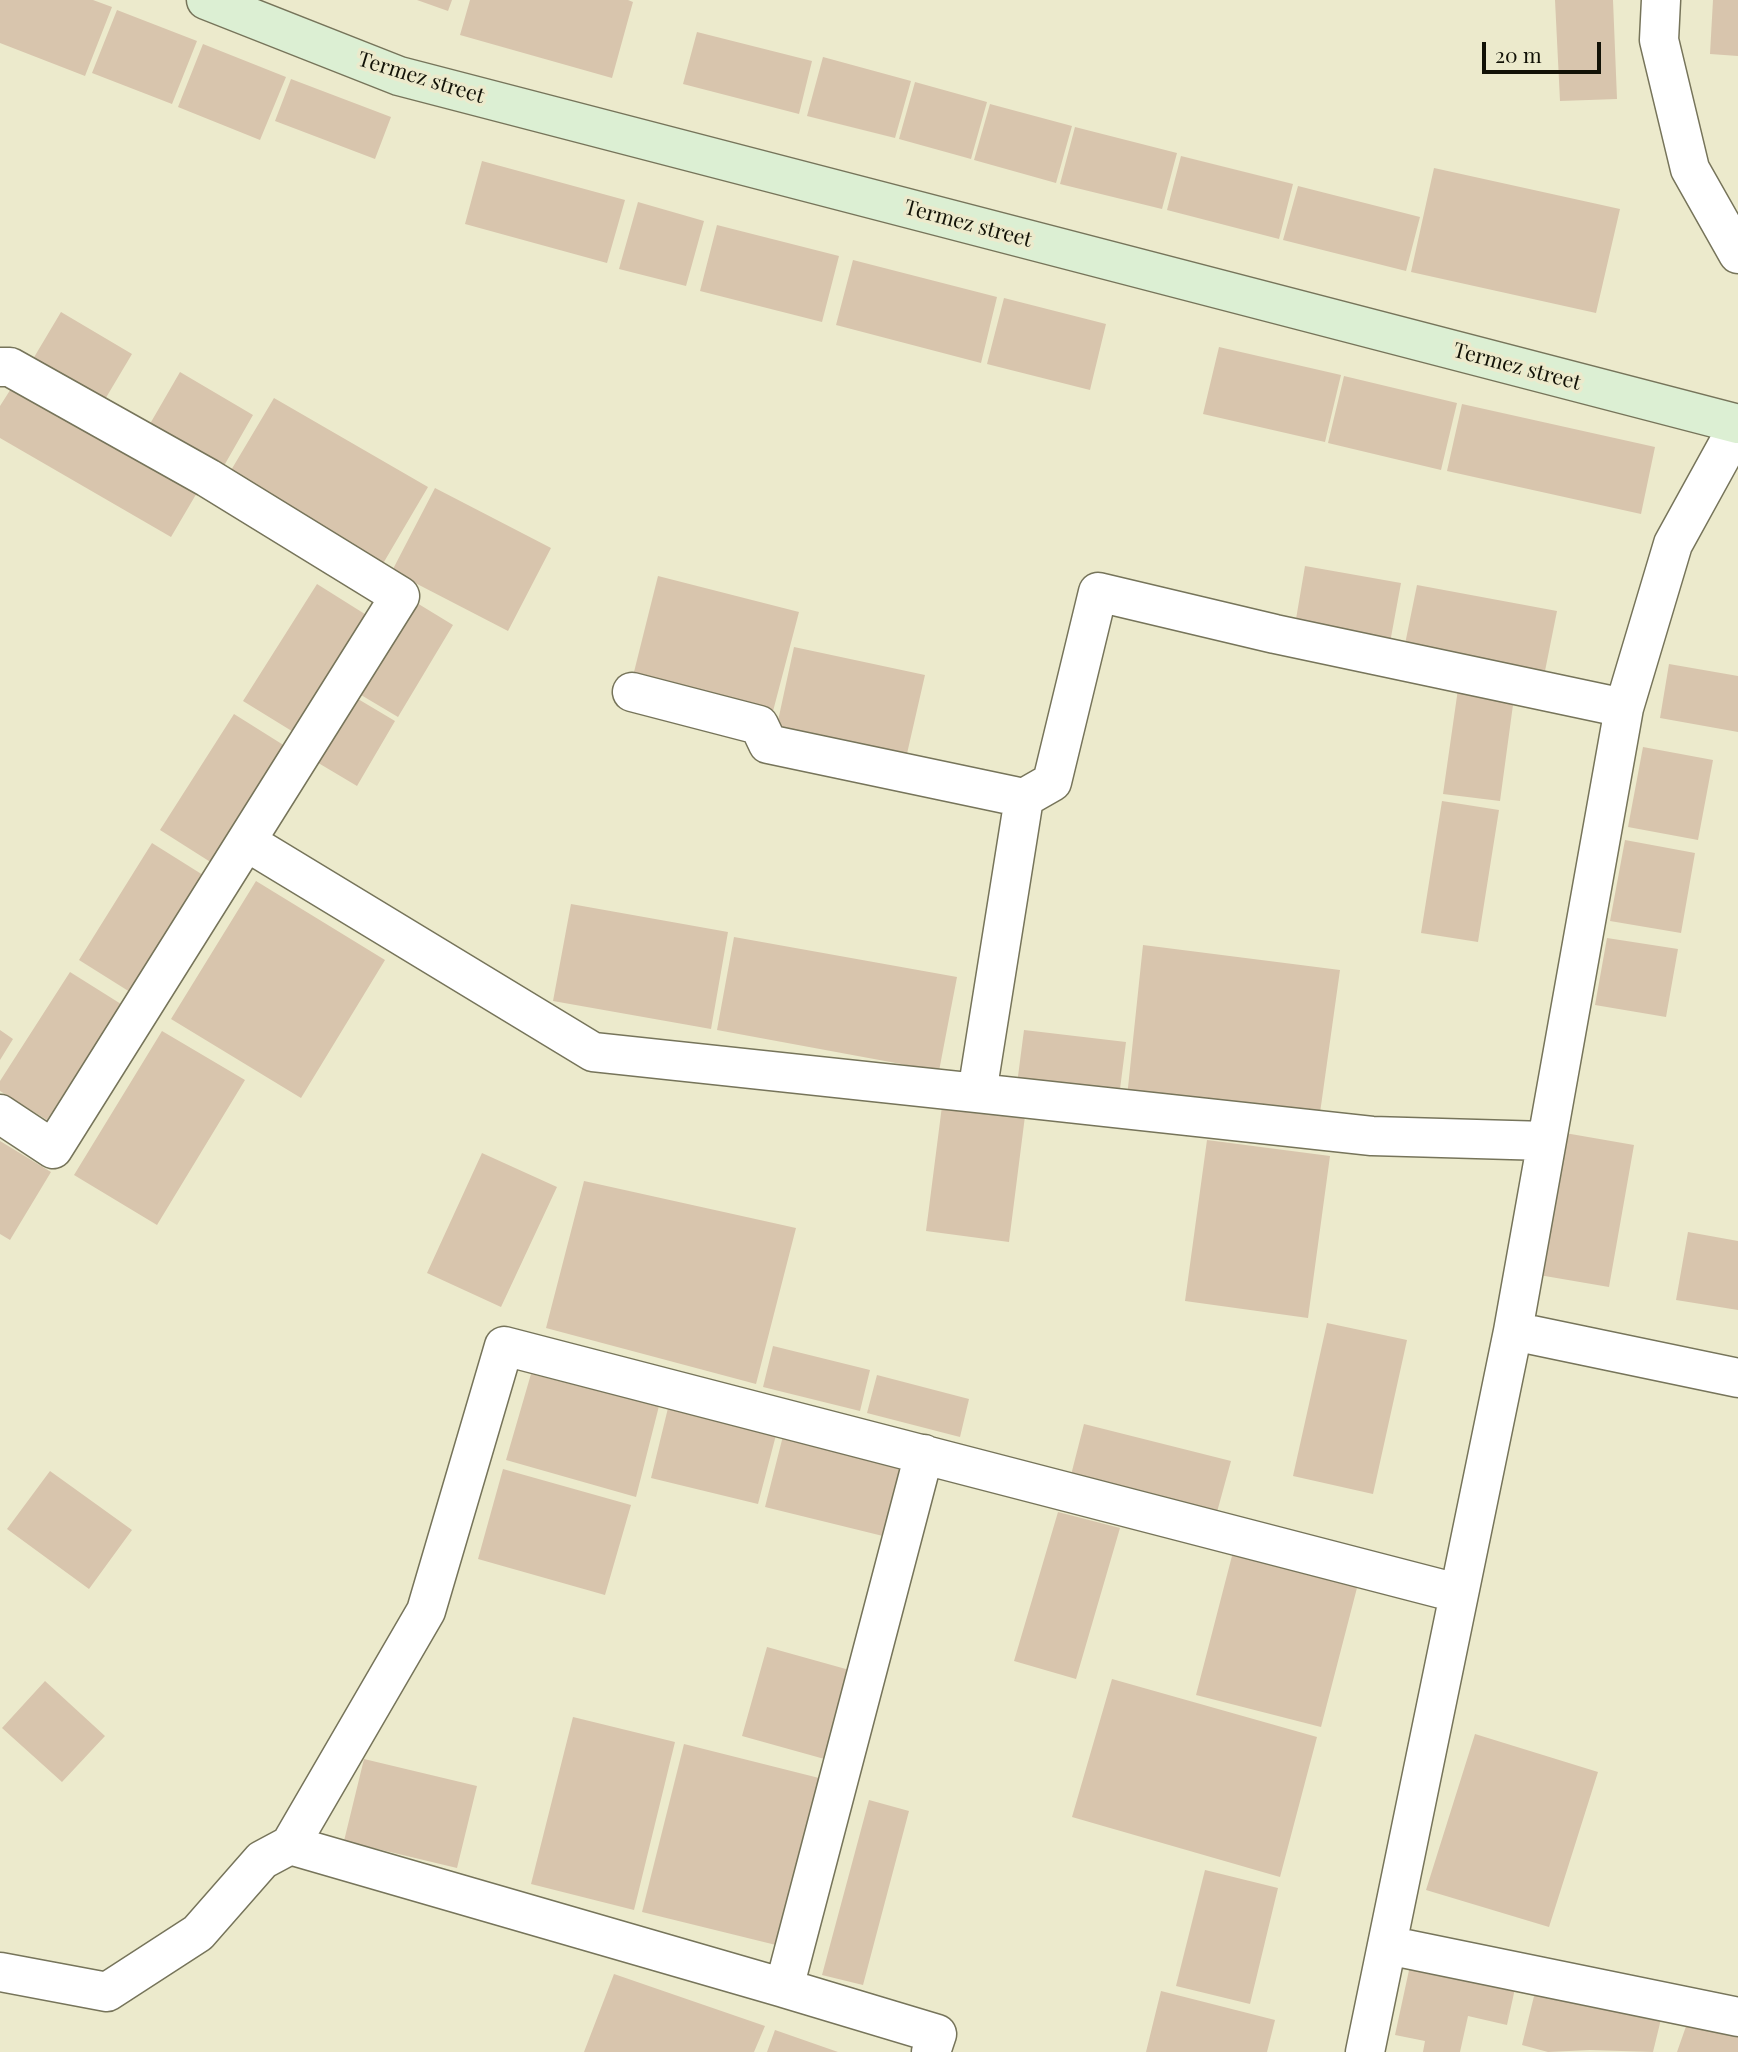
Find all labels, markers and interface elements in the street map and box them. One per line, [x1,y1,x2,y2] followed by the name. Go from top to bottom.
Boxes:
[1486,28,1605,72] scale bar
[1495,40,1542,68] text: 20 m
[355,47,487,109] street label: Termez street
[901,195,1035,253] street label: Termez street
[1450,338,1584,396] street label: Termez street

